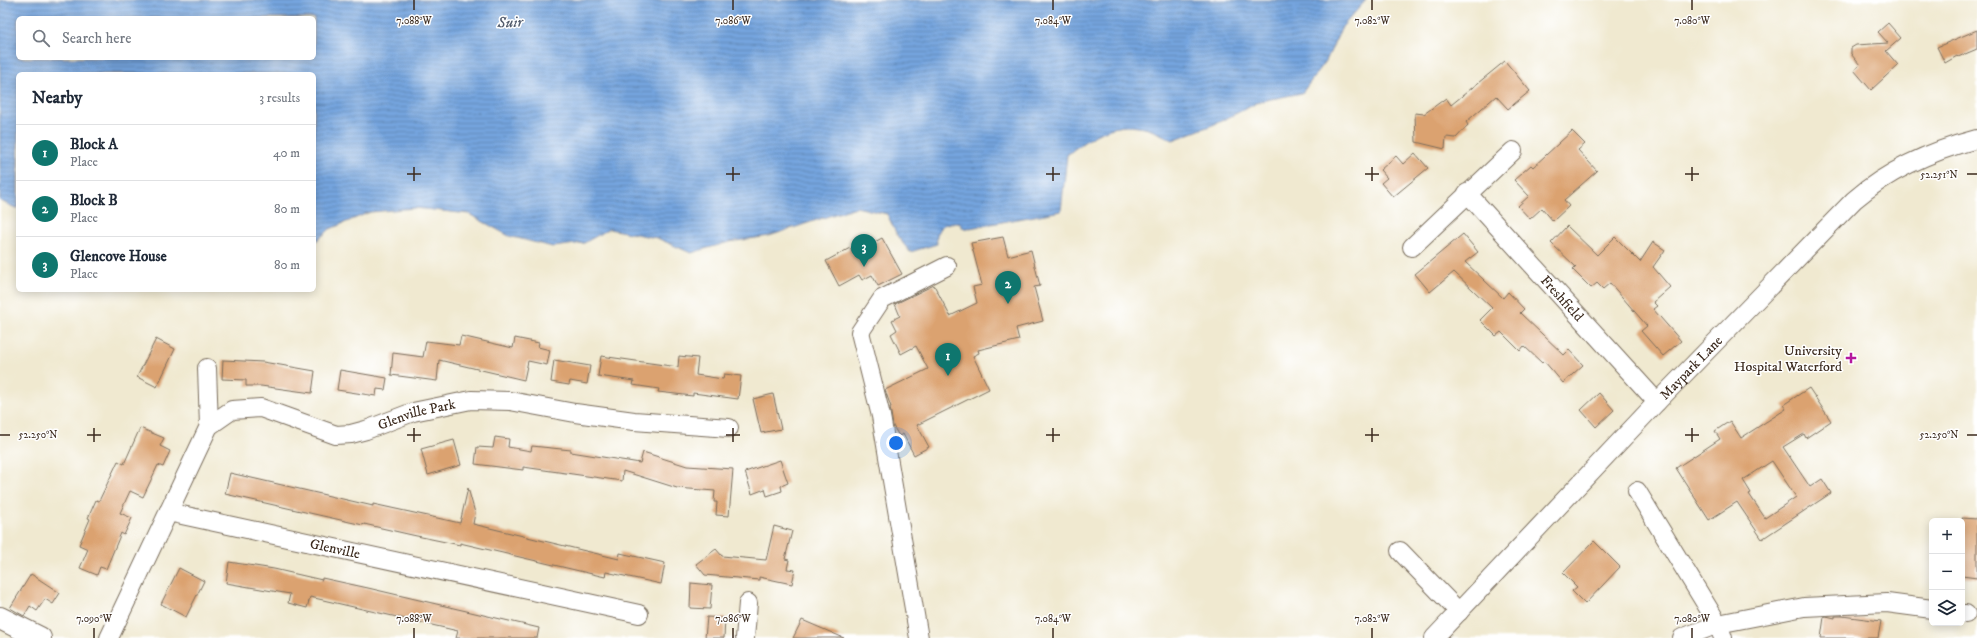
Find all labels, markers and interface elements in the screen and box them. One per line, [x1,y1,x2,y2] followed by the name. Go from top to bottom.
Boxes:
[496,13,525,32] water label: Suir
[396,15,433,27] text: 7.088°W
[715,15,752,27] text: 7.086°W
[1035,15,1072,27] text: 7.084°W
[1354,15,1390,27] text: 7.082°W
[1674,15,1711,27] text: 7.080°W
[16,16,316,60] search box
[30,27,52,49] icon: search
[62,29,131,48] text: Search here
[32,87,82,109] text: Nearby
[259,90,300,106] text: 3 results
[70,135,118,154] text: Block A
[43,145,47,161] text: 1
[273,145,300,161] text: 40 m
[70,154,98,170] text: Place
[1920,169,1958,181] text: 52.251°N
[70,191,118,210] text: Block B
[42,201,48,217] text: 2
[274,201,300,217] text: 80 m
[70,210,98,226] text: Place
[851,234,877,267] pin: 3
[70,247,167,266] text: Glencove House
[43,257,47,273] text: 3
[274,257,300,273] text: 80 m
[70,266,98,282] text: Place
[995,271,1021,304] pin: 2
[1536,272,1587,325] street label: Freshfield
[1656,332,1727,404] street label: Maypark Lane
[1734,342,1842,376] place label: University Hospital Waterford
[935,343,961,376] pin: 1
[1845,352,1857,364] marker: University Hospital Waterford
[375,395,457,435] street label: Glenville Park
[18,429,58,441] text: 52.250°N
[1919,429,1959,441] text: 52.250°N
[886,433,906,453] your location
[1929,518,1965,626] map controls
[1929,518,1965,554] button: +
[308,535,362,563] street label: Glenville
[1929,554,1965,590] button: −
[1929,590,1965,626] button: layers
[76,613,113,625] text: 7.090°W
[396,613,433,625] text: 7.088°W
[715,613,752,625] text: 7.086°W
[1035,613,1072,625] text: 7.084°W
[1354,613,1390,625] text: 7.082°W
[1674,613,1711,625] text: 7.080°W

